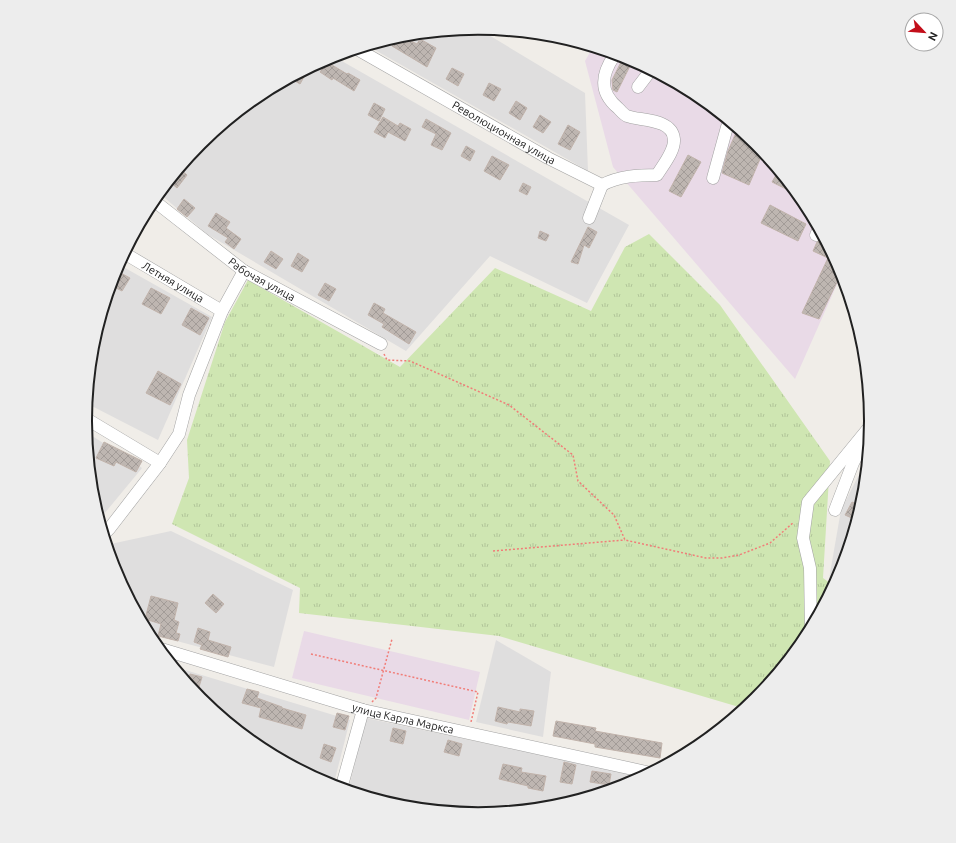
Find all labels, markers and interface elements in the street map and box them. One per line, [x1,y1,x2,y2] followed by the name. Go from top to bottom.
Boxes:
[904,12,944,52] north arrow
[926,30,940,43] text: N
[450,99,557,167] street label: Революционная улица
[226,255,297,303] street label: Рабочая улица
[140,259,206,305] street label: Летняя улица
[351,701,455,736] street label: улица Карла Маркса

